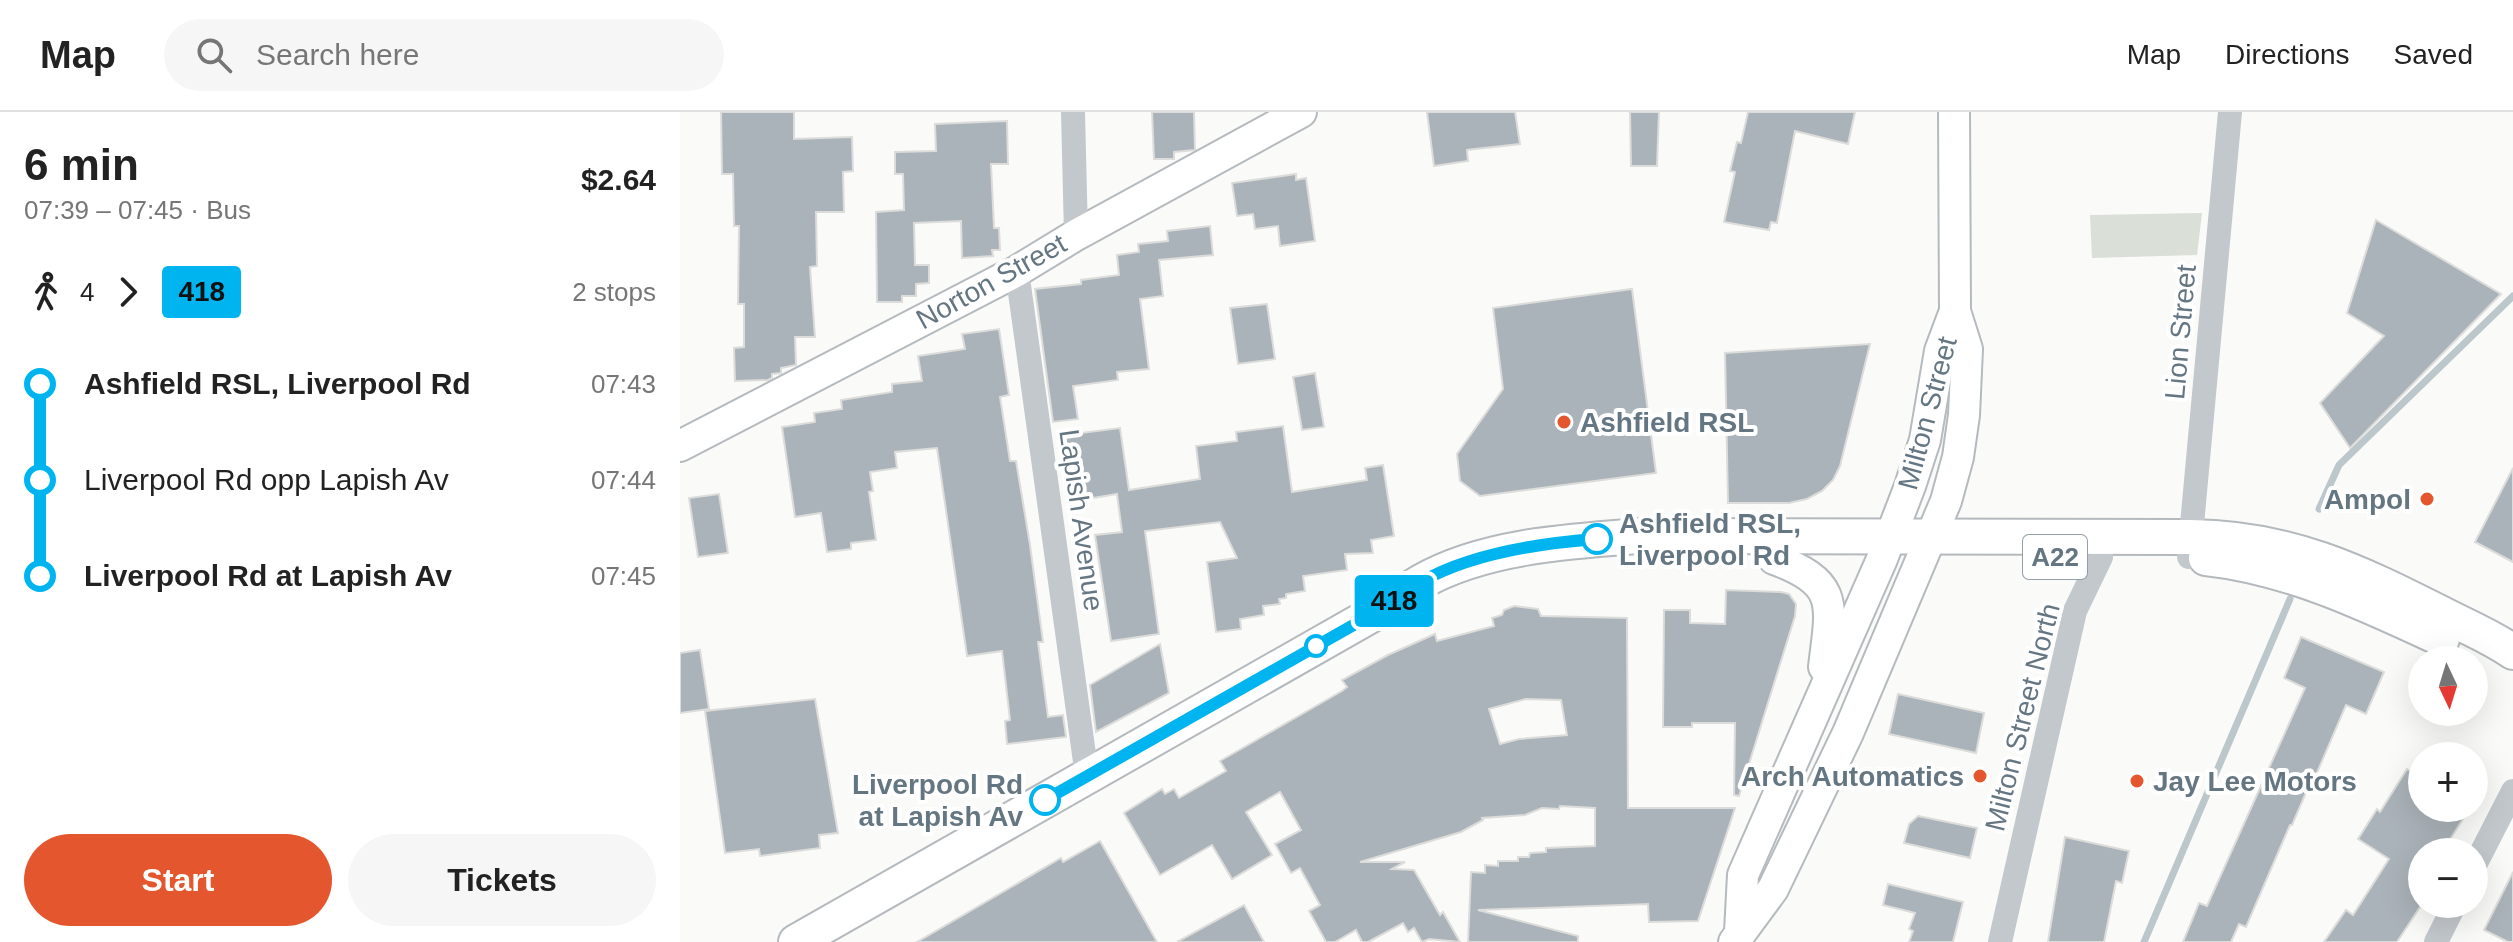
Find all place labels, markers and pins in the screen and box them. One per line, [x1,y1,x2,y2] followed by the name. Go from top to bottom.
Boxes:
[1580,407,1754,438] place label: Ashfield RSL
[1555,413,1573,431] marker: Ashfield RSL
[2324,484,2411,515] place label: Ampol
[2418,490,2436,508] marker: Ampol
[1619,508,1801,571] place label: Ashfield RSL, Liverpool Rd
[1582,524,1612,554] marker: Ashfield RSL, Liverpool Rd
[1305,635,1327,657] unlabelled marker
[1741,761,1964,792] place label: Arch Automatics
[2153,766,2357,797] place label: Jay Lee Motors
[1971,767,1989,785] marker: Arch Automatics
[852,769,1023,832] place label: Liverpool Rd at Lapish Av
[2128,772,2146,790] marker: Jay Lee Motors
[1030,785,1060,815] marker: Liverpool Rd at Lapish Av

